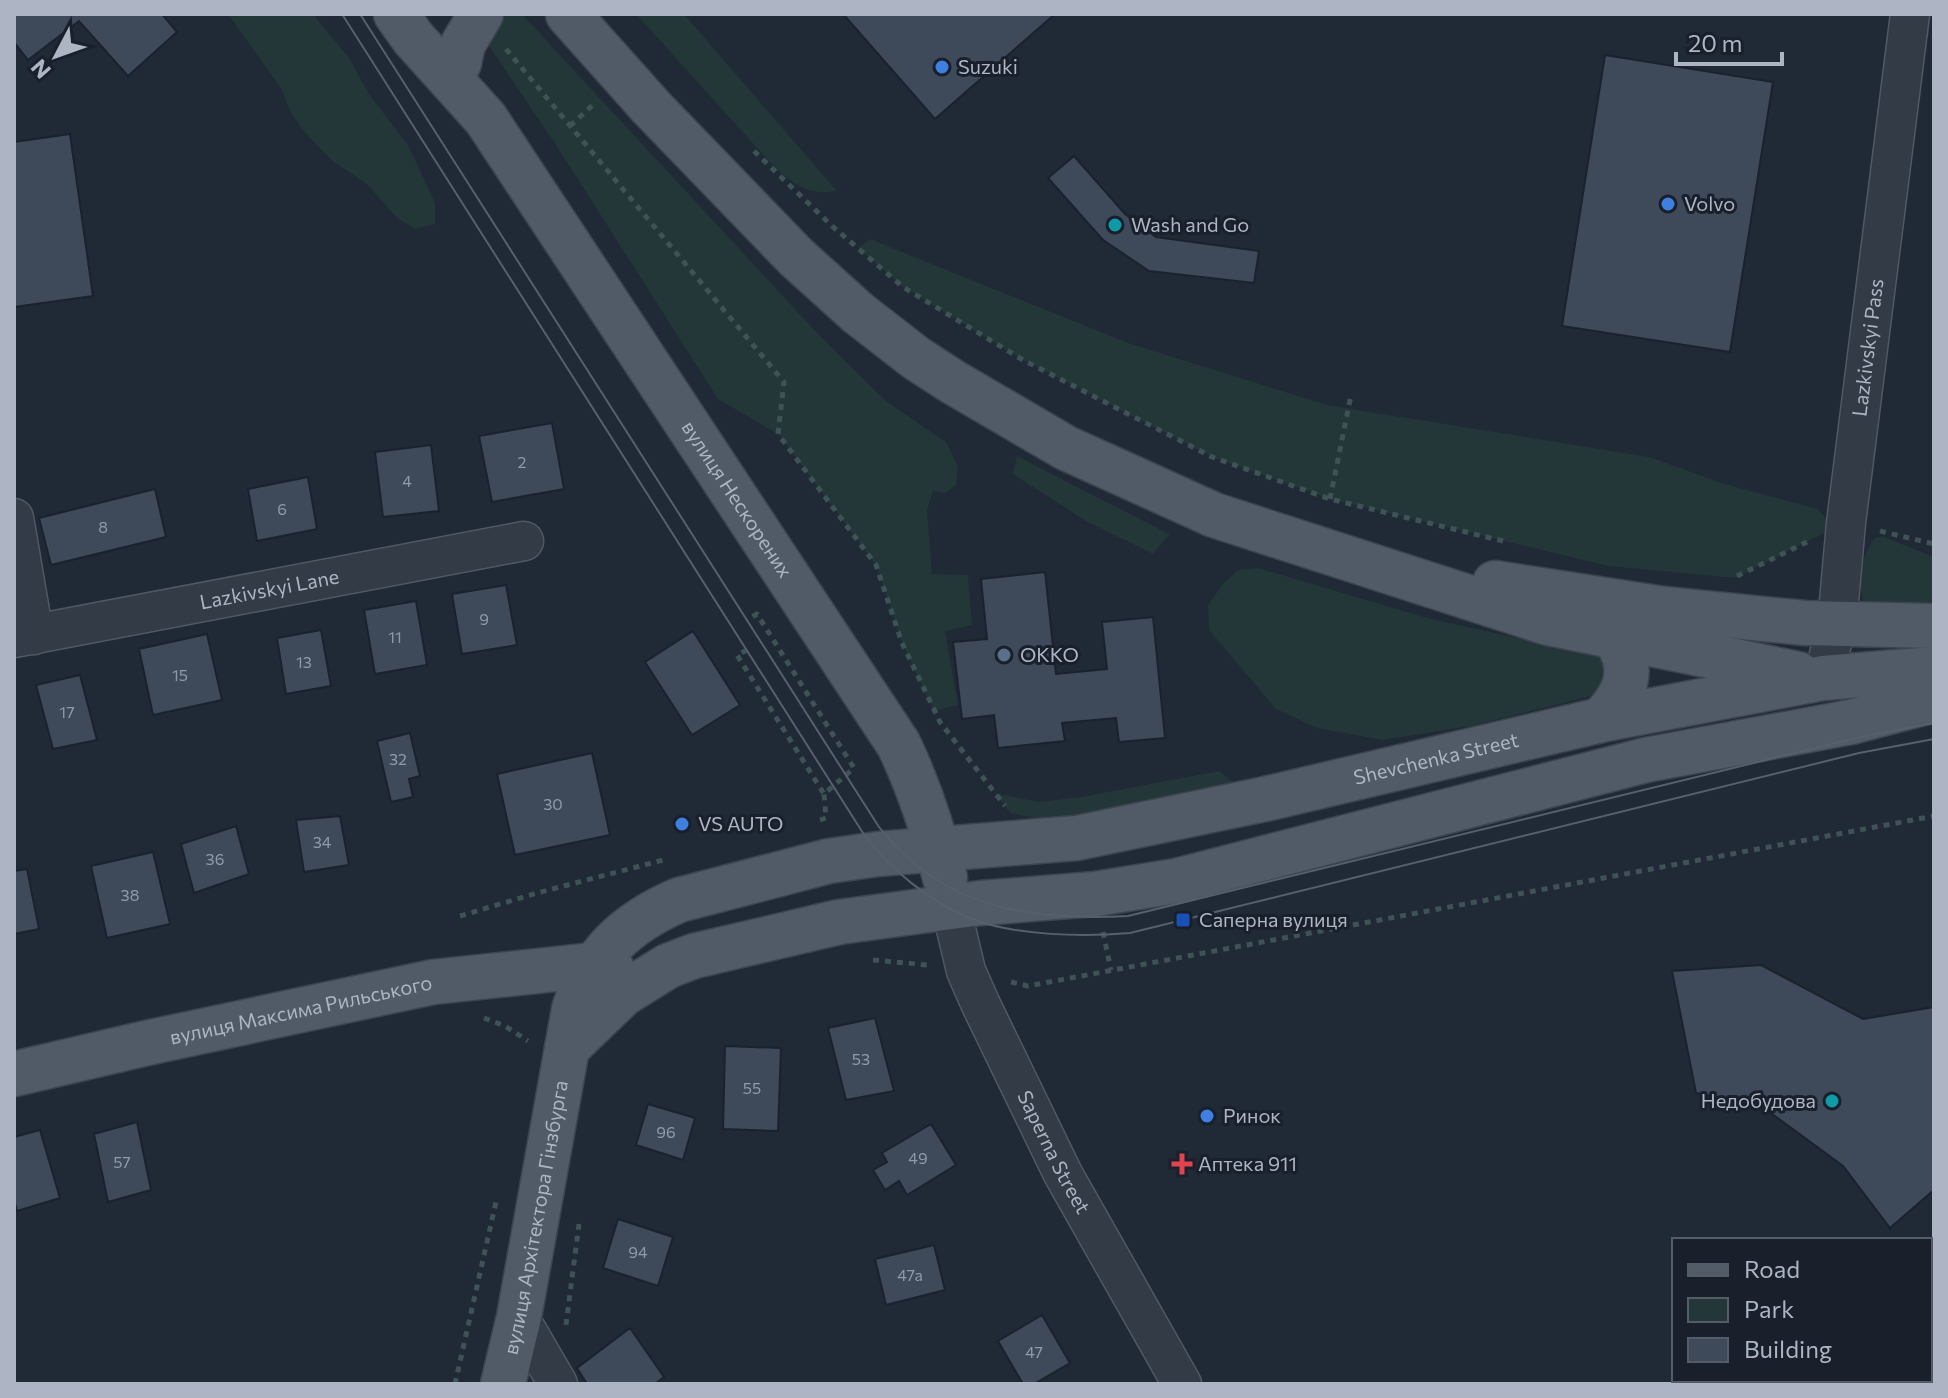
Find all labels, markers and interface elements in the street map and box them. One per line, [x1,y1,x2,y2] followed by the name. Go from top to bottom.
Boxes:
[16,16,96,96] north arrow
[1676,16,1782,66] scale bar
[1688,28,1742,57] text: 20 m
[25,54,56,85] text: N
[958,54,1018,78] place label: Suzuki
[933,58,951,76] marker: Suzuki
[1684,191,1735,215] place label: Volvo
[1659,195,1677,213] marker: Volvo
[1131,212,1249,236] place label: Wash and Go
[1106,216,1124,234] marker: Wash and Go
[1847,277,1888,418] street label: Lazkivskyi Pass
[677,416,798,582] street label: вулиця Нескорених
[518,452,527,471] house number: 2
[402,471,412,490] house number: 4
[277,499,287,518] house number: 6
[98,517,108,536] house number: 8
[198,563,341,613] street label: Lazkivskyi Lane
[479,609,489,628] house number: 9
[388,627,402,646] house number: 11
[1020,642,1079,666] place label: OKKO
[995,646,1013,664] marker: OKKO
[296,652,312,671] house number: 13
[172,665,188,684] house number: 15
[59,702,75,721] house number: 17
[1351,727,1521,789] street label: Shevchenka Street
[389,749,407,768] house number: 32
[543,794,563,813] house number: 30
[698,811,783,835] place label: VS AUTO
[673,815,691,833] marker: VS AUTO
[313,832,332,851] house number: 34
[206,849,224,868] house number: 36
[121,885,139,904] house number: 38
[1199,907,1348,931] place label: Саперна вулиця
[1174,911,1192,929] marker: Саперна вулиця
[167,970,434,1049] street label: вулиця Максима Рильського
[852,1049,870,1068] house number: 53
[498,1078,572,1357] street label: вулиця Архітектора Гінзбурга
[743,1078,761,1097] house number: 55
[1013,1086,1096,1217] street label: Saperna Street
[1701,1088,1816,1112] place label: Недобудова
[1823,1092,1841,1110] marker: Недобудова
[1223,1103,1281,1127] place label: Ринок
[1198,1107,1216,1125] marker: Ринок
[656,1122,676,1141] house number: 96
[908,1148,928,1167] house number: 49
[1198,1151,1297,1175] place label: Аптека 911
[113,1152,131,1171] house number: 57
[1173,1155,1191,1173] marker: Аптека 911
[1672,1238,1932,1382] legend
[628,1242,648,1261] house number: 94
[1744,1254,1800,1283] text: Road
[897,1265,923,1284] house number: 47а
[1744,1294,1794,1323] text: Park
[1744,1334,1832,1363] text: Building
[1025,1342,1043,1361] house number: 47

